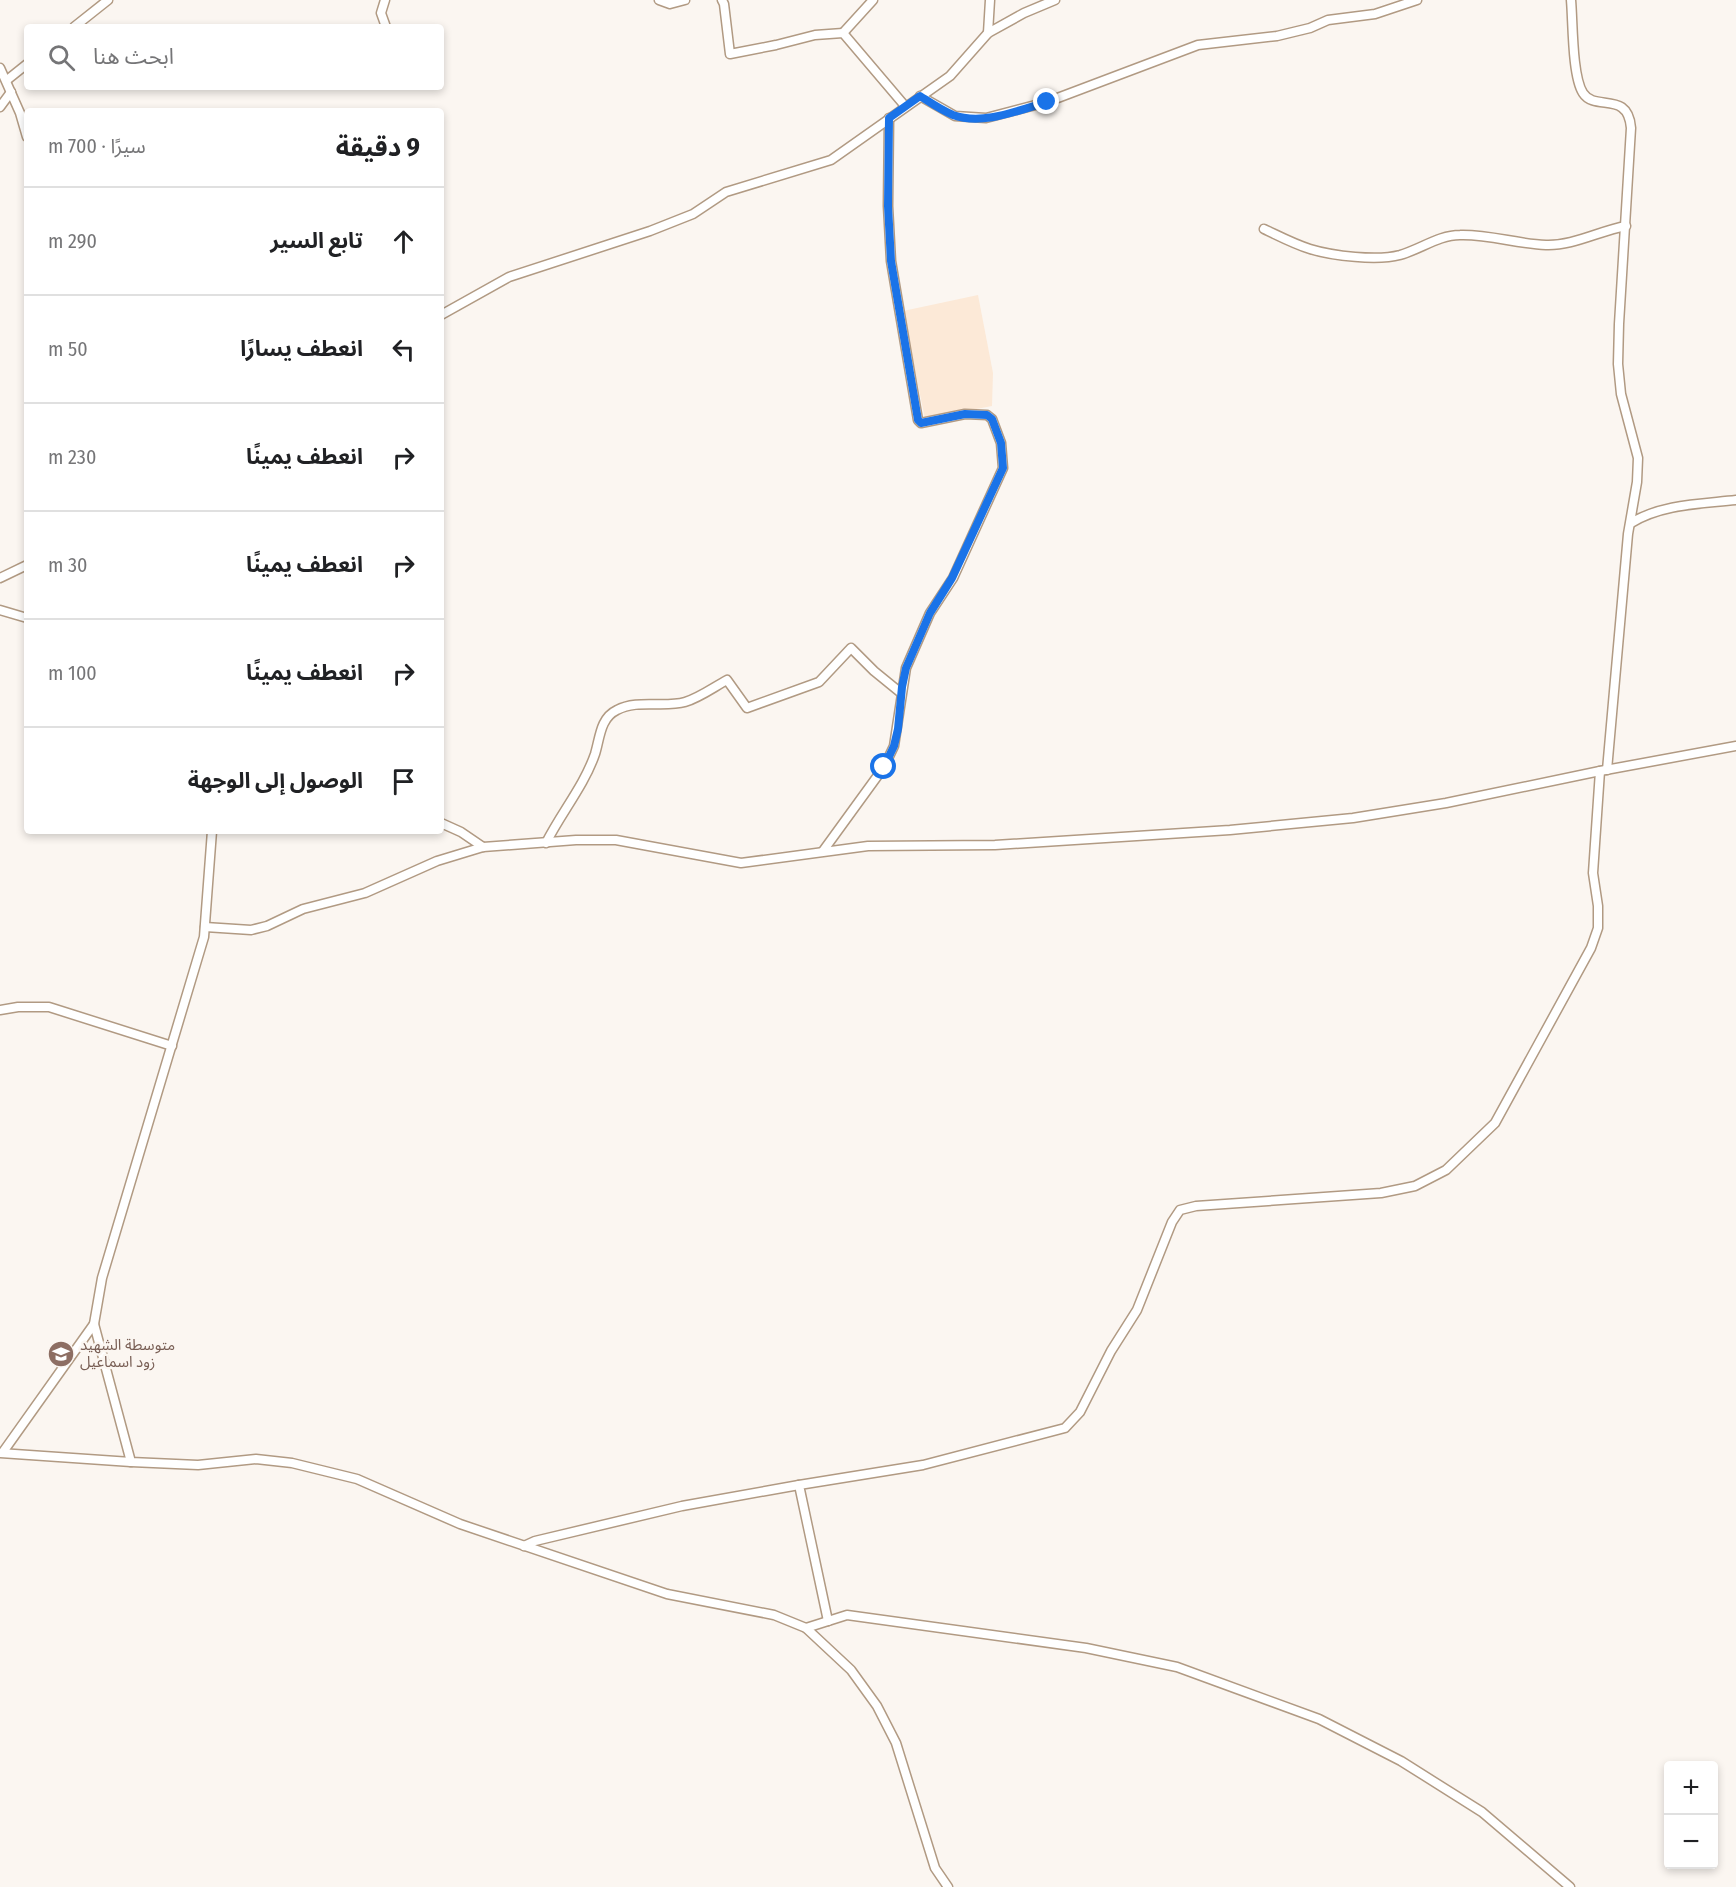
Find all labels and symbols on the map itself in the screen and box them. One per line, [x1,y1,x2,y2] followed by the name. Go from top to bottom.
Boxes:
[1033,88,1059,114] route end
[870,753,896,779] route start
[80,1336,175,1371] place label: متوسطة الشهيد زود اسماعيل
[46,1339,76,1369] school or university icon: متوسطة الشهيد زود اسماعيل

